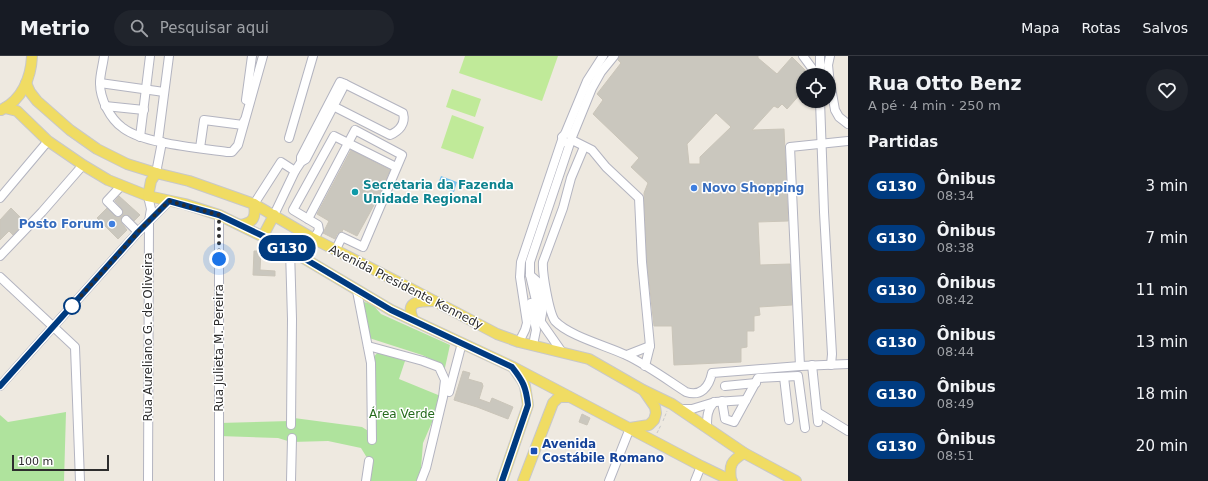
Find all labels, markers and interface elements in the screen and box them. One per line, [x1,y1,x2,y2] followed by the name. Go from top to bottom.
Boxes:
[114,10,394,46] search box
[20,17,90,39] text: Metrio
[128,17,150,39] icon: search
[160,19,269,37] text: Pesquisar aqui
[1021,20,1059,36] text: Mapa
[1081,20,1121,36] text: Rotas
[1143,20,1188,36] text: Salvos
[796,68,836,108] map controls
[796,68,836,108] button: locate
[1146,69,1188,111] button: heart
[868,72,1022,94] text: Rua Otto Benz
[868,98,1001,113] text: A pé · 4 min · 250 m
[868,133,938,151] text: Partidas
[937,170,996,188] text: Ônibus
[1145,177,1188,195] text: 3 min
[363,178,514,206] place label: Secretaria da Fazenda Unidade Regional
[876,178,917,194] text: G130
[702,181,804,195] place label: Novo Shopping
[689,183,699,193] marker: Novo Shopping
[350,187,360,197] marker: Secretaria da Fazenda Unidade Regional
[937,188,974,203] text: 08:34
[19,217,104,231] place label: Posto Forum
[107,219,117,229] marker: Posto Forum
[937,222,996,240] text: Ônibus
[1145,229,1188,247] text: 7 min
[876,230,917,246] text: G130
[259,235,315,261] line badge: G130
[267,240,307,256] text: G130
[937,240,974,255] text: 08:38
[327,242,485,332] street label: Avenida Presidente Kennedy
[209,249,229,269] your location
[141,252,155,422] street label: Rua Aureliano G. de Oliveira
[937,274,996,292] text: Ônibus
[1136,281,1188,299] text: 11 min
[876,282,917,298] text: G130
[212,284,226,412] street label: Rua Julieta M. Pereira
[937,292,974,307] text: 08:42
[63,297,81,315] unlabelled marker
[937,326,996,344] text: Ônibus
[1136,333,1188,351] text: 13 min
[876,334,917,350] text: G130
[937,344,974,359] text: 08:44
[937,378,996,396] text: Ônibus
[1136,385,1188,403] text: 18 min
[876,386,917,402] text: G130
[937,396,974,411] text: 08:49
[369,406,435,421] park label: Área Verde
[937,430,996,448] text: Ônibus
[542,437,664,465] place label: Avenida Costábile Romano
[1136,437,1188,455] text: 20 min
[876,438,917,454] text: G130
[529,446,539,456] marker: Avenida Costábile Romano
[937,448,974,463] text: 08:51
[12,453,109,472] scale bar
[18,455,53,468] text: 100 m

